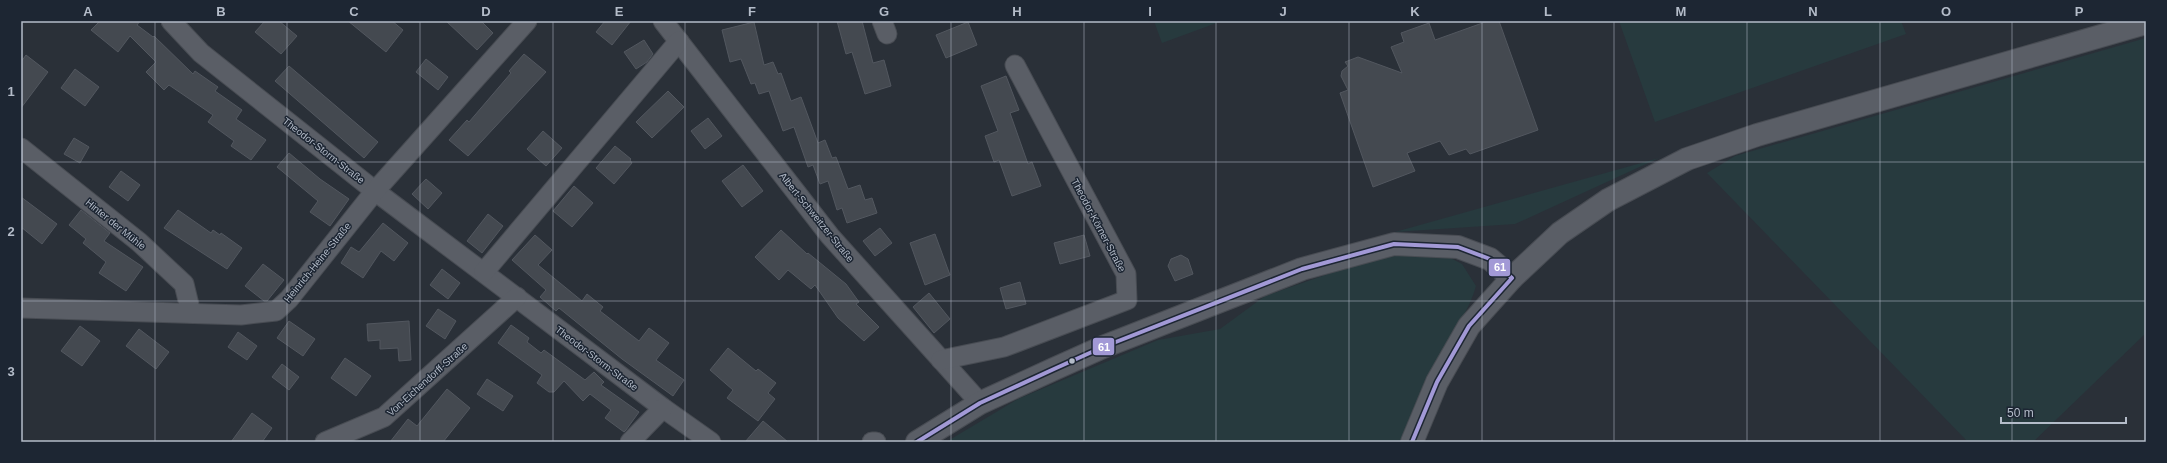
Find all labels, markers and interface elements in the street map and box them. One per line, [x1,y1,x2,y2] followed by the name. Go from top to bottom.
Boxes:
[83,4,93,19] text: A
[216,4,226,19] text: B
[349,4,359,19] text: C
[481,4,491,19] text: D
[615,4,624,19] text: E
[748,4,756,19] text: F
[879,4,889,19] text: G
[1012,4,1022,19] text: H
[1148,4,1152,19] text: I
[1279,4,1287,19] text: J
[1410,4,1420,19] text: K
[1544,4,1552,19] text: L
[1676,4,1686,19] text: M
[1808,4,1818,19] text: N
[1941,4,1951,19] text: O
[2075,4,2084,19] text: P
[7,84,15,99] text: 1
[281,115,367,186] street label: Theodor-Storm-Straße
[777,170,856,265] street label: Albert-Schweitzer-Straße
[1069,177,1128,274] street label: Theodor-Körner-Straße
[84,197,148,252] street label: Hinter der Mühle
[282,220,353,304] street label: Heinrich-Heine-Straße
[7,224,15,239] text: 2
[1488,258,1511,277] line badge: 61
[1494,261,1506,273] text: 61
[553,324,641,393] street label: Theodor-Storm-Straße
[1092,337,1115,356] line badge: 61
[385,340,470,418] street label: Von-Eichendorff-Straße
[1098,341,1110,353] text: 61
[1067,356,1077,366] unlabelled marker
[7,364,15,379] text: 3
[2001,399,2126,425] scale bar
[2007,406,2034,420] text: 50 m

